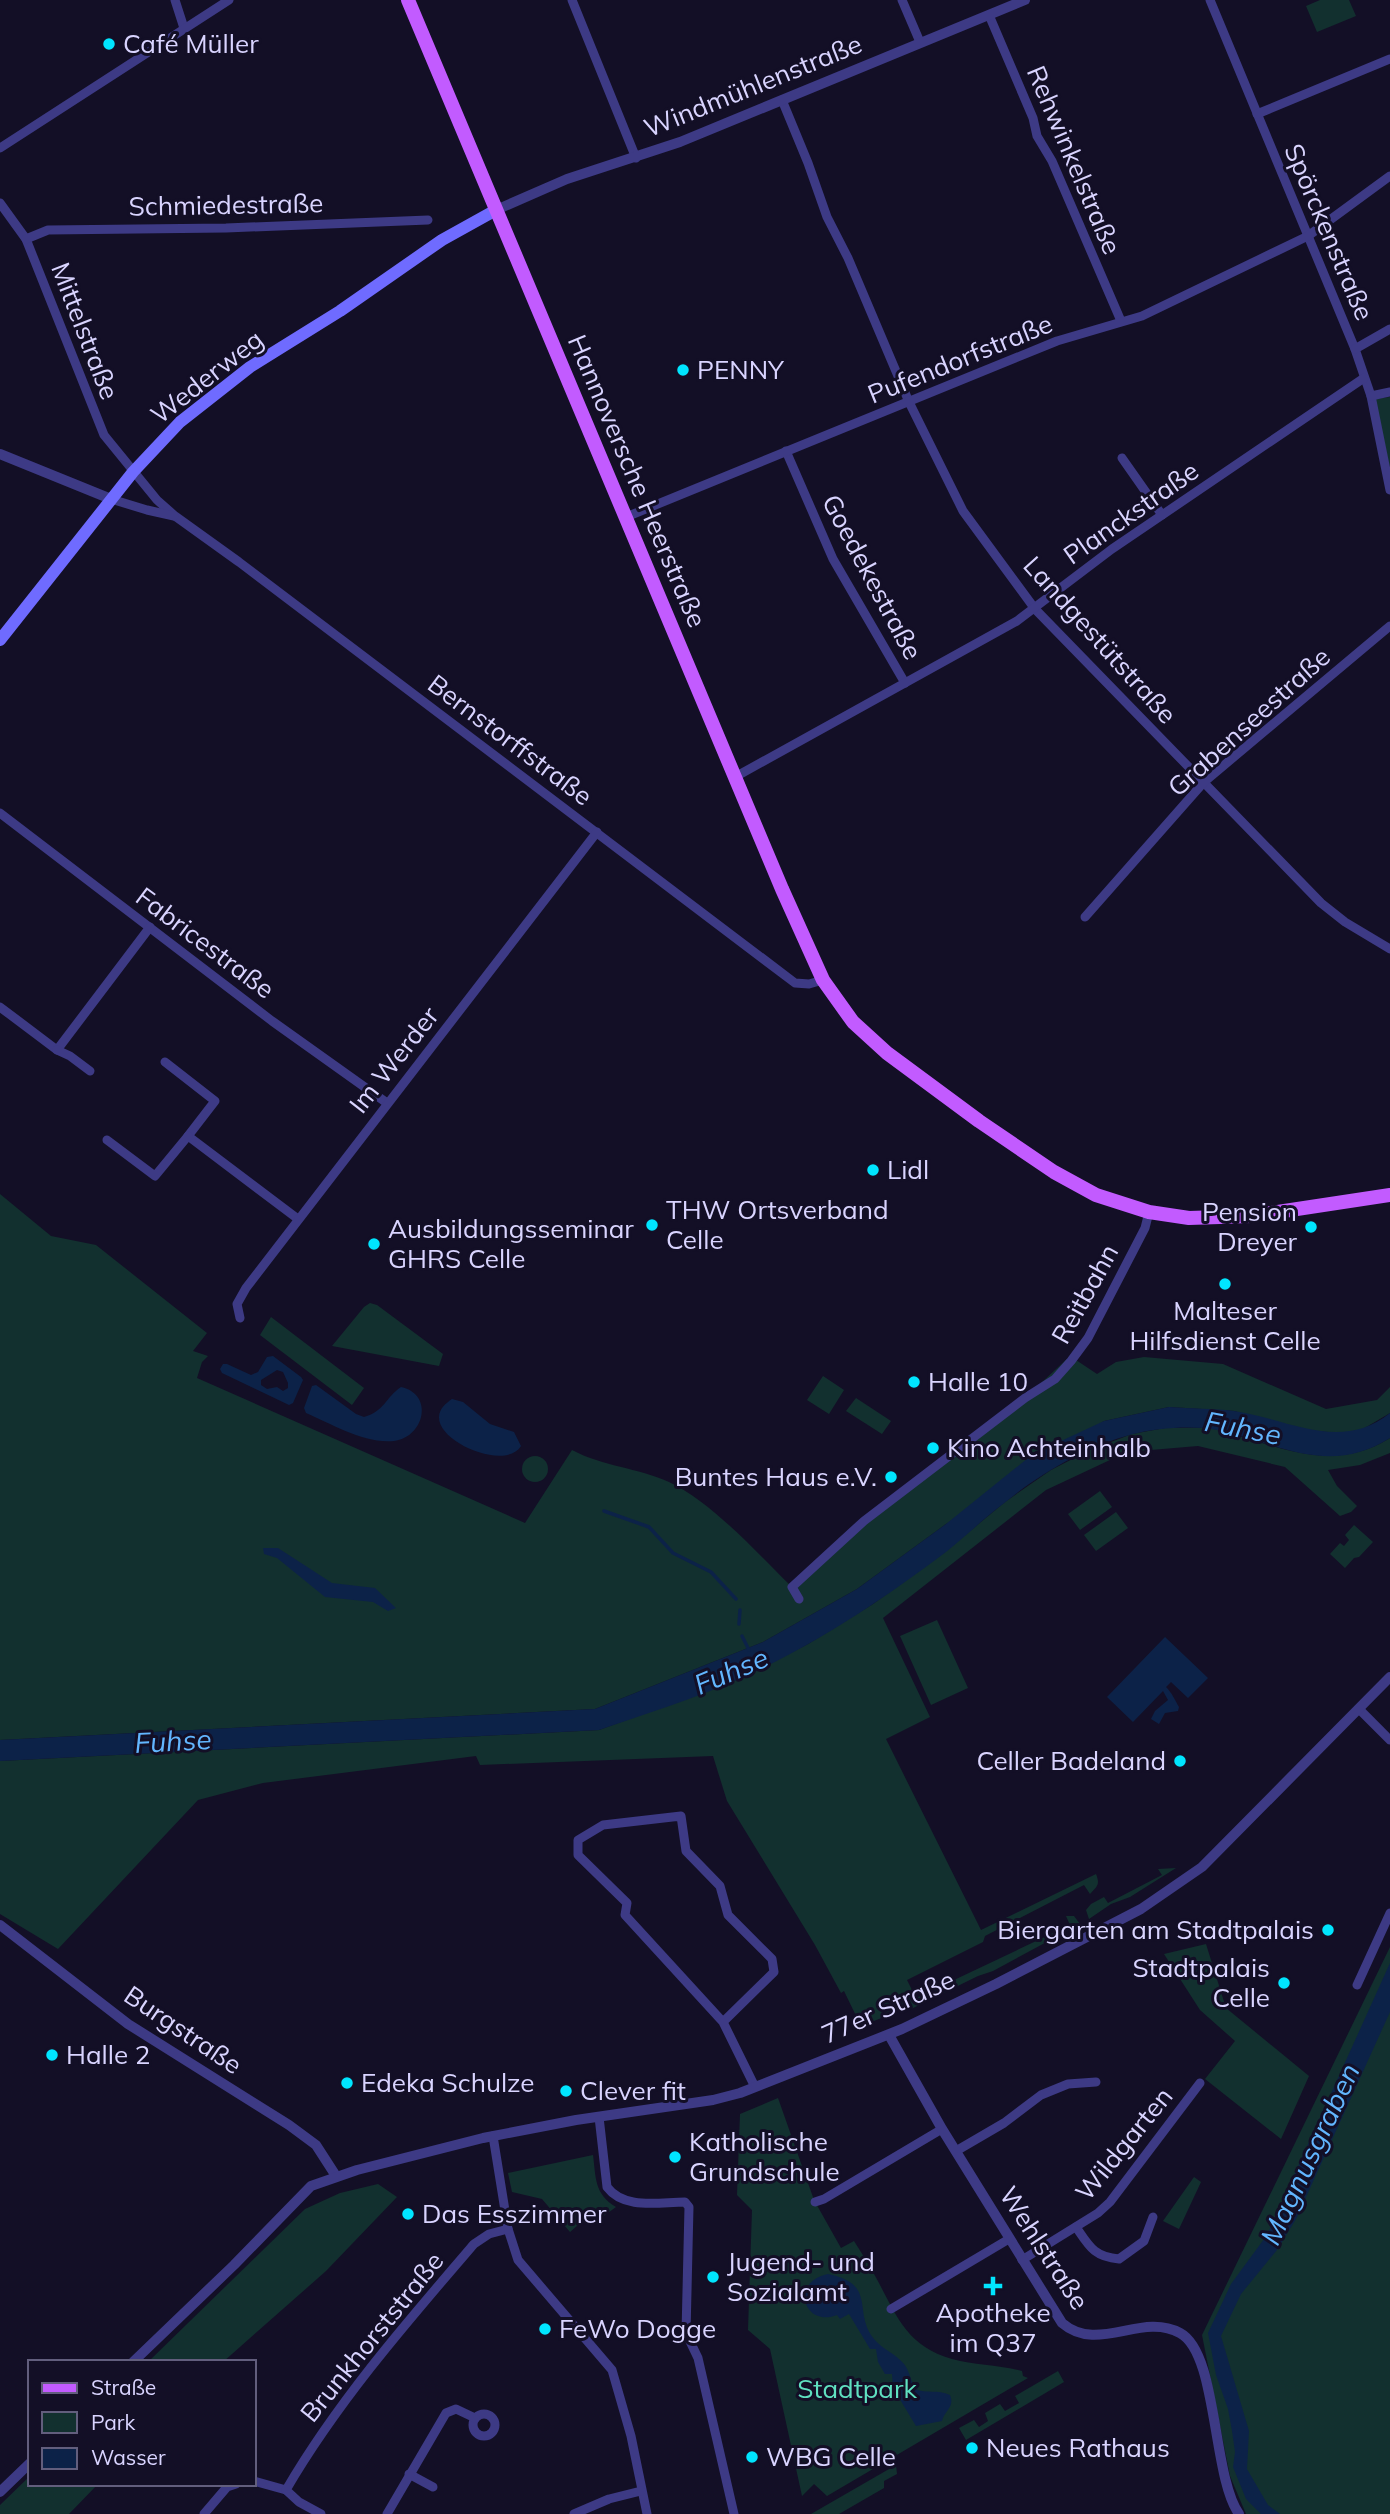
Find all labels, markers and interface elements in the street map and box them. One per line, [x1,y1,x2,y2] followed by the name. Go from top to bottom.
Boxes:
[123,27,259,60] place label: Café Müller
[639,27,867,144] street label: Windmühlenstraße
[101,36,117,52] marker: Café Müller
[1020,60,1129,259] street label: Rehwinkelstraße
[1277,139,1382,325] street label: Spörckenstraße
[128,186,324,223] street label: Schmiedestraße
[44,258,127,404] street label: Mittelstraße
[863,306,1057,411] street label: Pufendorfstraße
[144,322,270,431] street label: Wederweg
[561,330,714,632] street label: Hannoversche Heerstraße
[697,353,785,386] place label: PENNY
[675,362,691,378] marker: PENNY
[1057,454,1205,571] street label: Planckstraße
[815,489,930,665] street label: Goedekestraße
[1017,549,1184,730] street label: Landgestütstraße
[1161,640,1337,803] street label: Grabenseestraße
[421,667,599,812] street label: Bernstorffstraße
[129,880,281,1005] street label: Fabricestraße
[342,999,446,1120] street label: Im Werder
[887,1153,929,1186] place label: Lidl
[865,1162,881,1178] marker: Lidl
[666,1193,888,1256] place label: THW Ortsverband Celle
[1202,1195,1298,1258] place label: Pension Dreyer
[388,1212,634,1275] place label: Ausbildungsseminar GHRS Celle
[644,1217,660,1233] marker: THW Ortsverband Celle
[1303,1219,1319,1235] marker: Pension Dreyer
[366,1236,382,1252] marker: Ausbildungsseminar GHRS Celle
[1044,1238,1125,1349] street label: Reitbahn
[1217,1276,1233,1292] marker: Malteser Hilfsdienst Celle
[1129,1294,1321,1357] place label: Malteser Hilfsdienst Celle
[928,1365,1028,1398] place label: Halle 10
[906,1374,922,1390] marker: Halle 10
[1202,1403,1284,1452] water label: Fuhse
[947,1431,1151,1464] place label: Kino Achteinhalb
[925,1440,941,1456] marker: Kino Achteinhalb
[675,1460,877,1493] place label: Buntes Haus e.V.
[883,1469,899,1485] marker: Buntes Haus e.V.
[688,1639,773,1702] water label: Fuhse
[134,1721,212,1760] water label: Fuhse
[977,1744,1166,1777] place label: Celler Badeland
[1172,1753,1188,1769] marker: Celler Badeland
[997,1913,1314,1946] place label: Biergarten am Stadtpalais
[1320,1922,1336,1938] marker: Biergarten am Stadtpalais
[1132,1951,1270,2014] place label: Stadtpalais Celle
[816,1963,960,2051] street label: 77er Straße
[1276,1975,1292,1991] marker: Stadtpalais Celle
[118,1978,248,2081] street label: Burgstraße
[66,2038,150,2071] place label: Halle 2
[44,2047,60,2063] marker: Halle 2
[1252,2057,1367,2250] water label: Magnusgraben
[361,2066,534,2099] place label: Edeka Schulze
[580,2074,686,2107] place label: Clever fit
[339,2075,355,2091] marker: Edeka Schulze
[1068,2080,1179,2207] street label: Wildgarten
[558,2083,574,2099] marker: Clever fit
[689,2125,840,2188] place label: Katholische Grundschule
[667,2149,683,2165] marker: Katholische Grundschule
[992,2180,1096,2316] street label: Wehlstraße
[422,2197,607,2230] place label: Das Esszimmer
[400,2206,416,2222] marker: Das Esszimmer
[293,2245,450,2428] street label: Brunkhorststraße
[727,2245,875,2308] place label: Jugend- und Sozialamt
[705,2269,721,2285] marker: Jugend- und Sozialamt
[985,2278,1001,2294] marker: Apotheke im Q37
[935,2296,1051,2359] place label: Apotheke im Q37
[559,2312,716,2345] place label: FeWo Dogge
[537,2321,553,2337] marker: FeWo Dogge
[28,2360,256,2486] legend
[797,2372,917,2405] park label: Stadtpark
[91,2374,156,2400] text: Straße
[91,2409,135,2435] text: Park
[986,2431,1170,2464] place label: Neues Rathaus
[766,2440,896,2473] place label: WBG Celle
[964,2440,980,2456] marker: Neues Rathaus
[91,2444,166,2470] text: Wasser
[744,2449,760,2465] marker: WBG Celle

